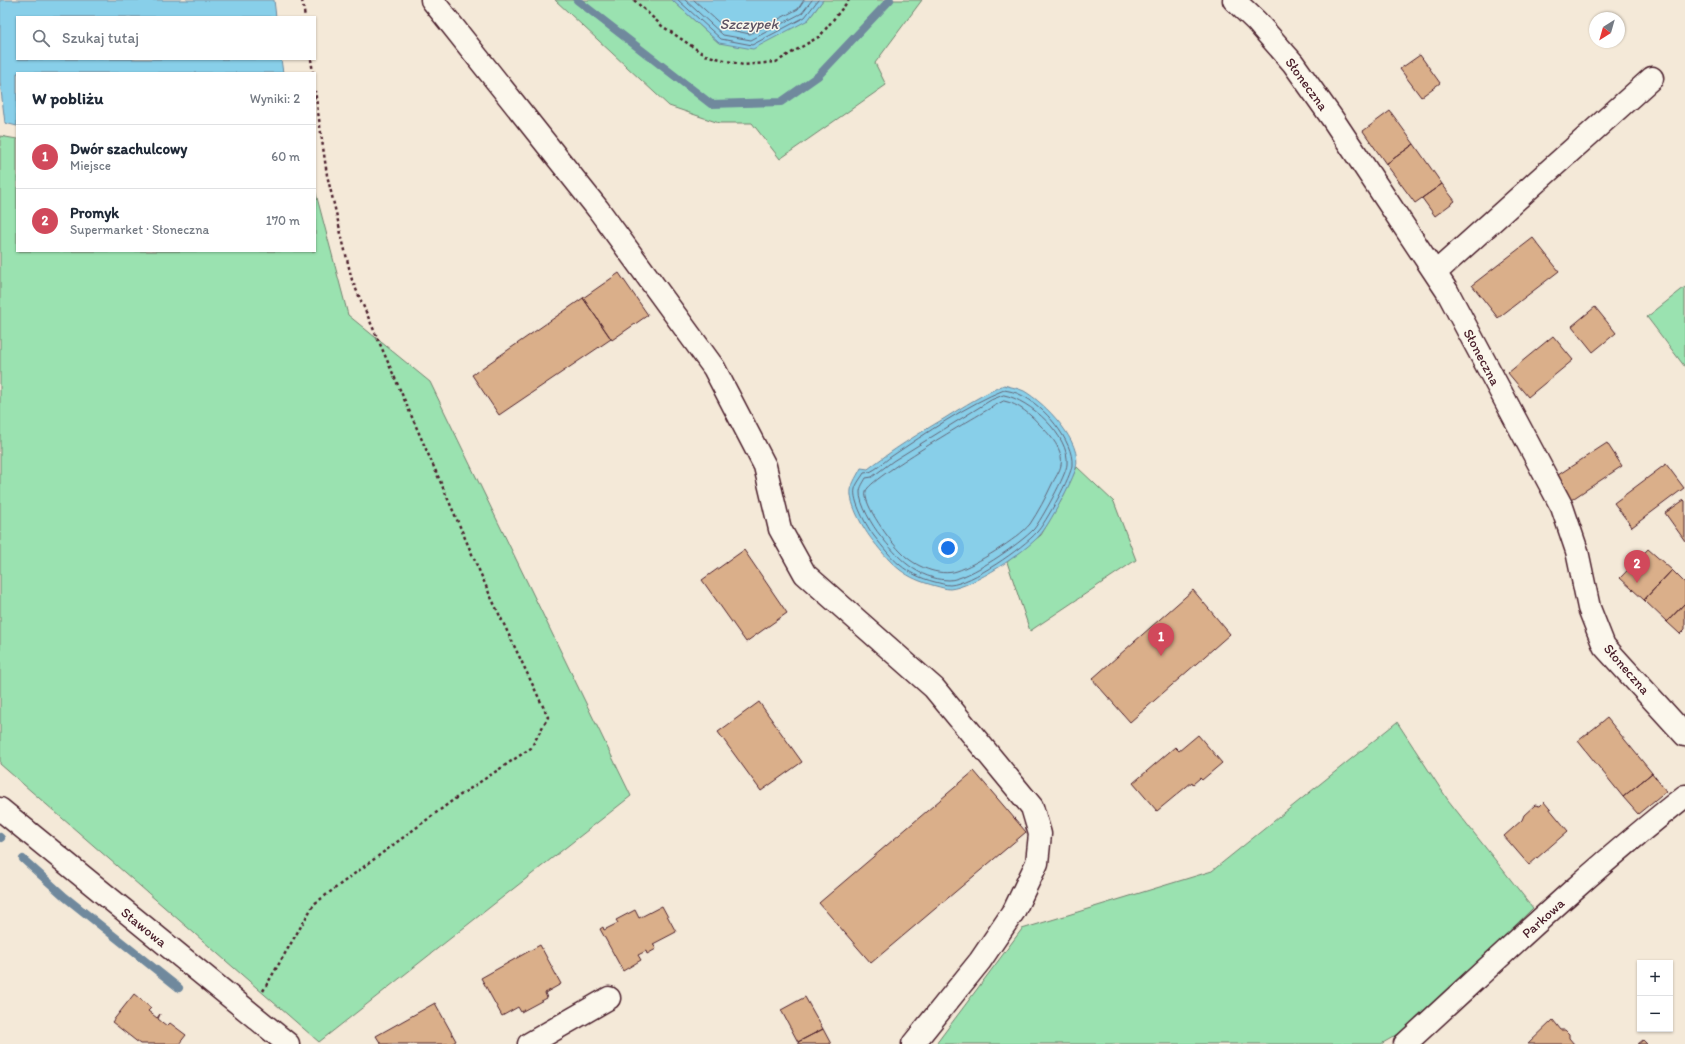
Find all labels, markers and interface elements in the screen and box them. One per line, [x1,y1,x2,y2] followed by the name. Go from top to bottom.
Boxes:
[1589,12,1625,48] north arrow
[720,15,780,33] water label: Szczypek
[16,16,316,60] search box
[30,27,52,49] icon: search
[62,29,139,47] text: Szukaj tutaj
[1282,54,1332,115] street label: Słoneczna
[32,88,103,108] text: W pobliżu
[250,91,300,106] text: Wyniki: 2
[70,140,187,158] text: Dwór szachulcowy
[42,149,48,164] text: 1
[271,149,300,164] text: 60 m
[70,158,111,173] text: Miejsce
[70,204,119,222] text: Promyk
[42,213,48,228] text: 2
[266,213,300,228] text: 170 m
[70,222,209,237] text: Supermarket · Słoneczna
[1460,326,1504,389] street label: Słoneczna
[938,538,958,558] your location
[1624,550,1650,583] pin: 2
[1148,623,1174,656] pin: 1
[1600,640,1654,699] street label: Słoneczna
[1519,894,1569,942] street label: Parkowa
[117,904,171,951] street label: Stawowa
[1637,960,1673,1032] map controls
[1637,960,1673,996] button: +
[1637,996,1673,1032] button: −

